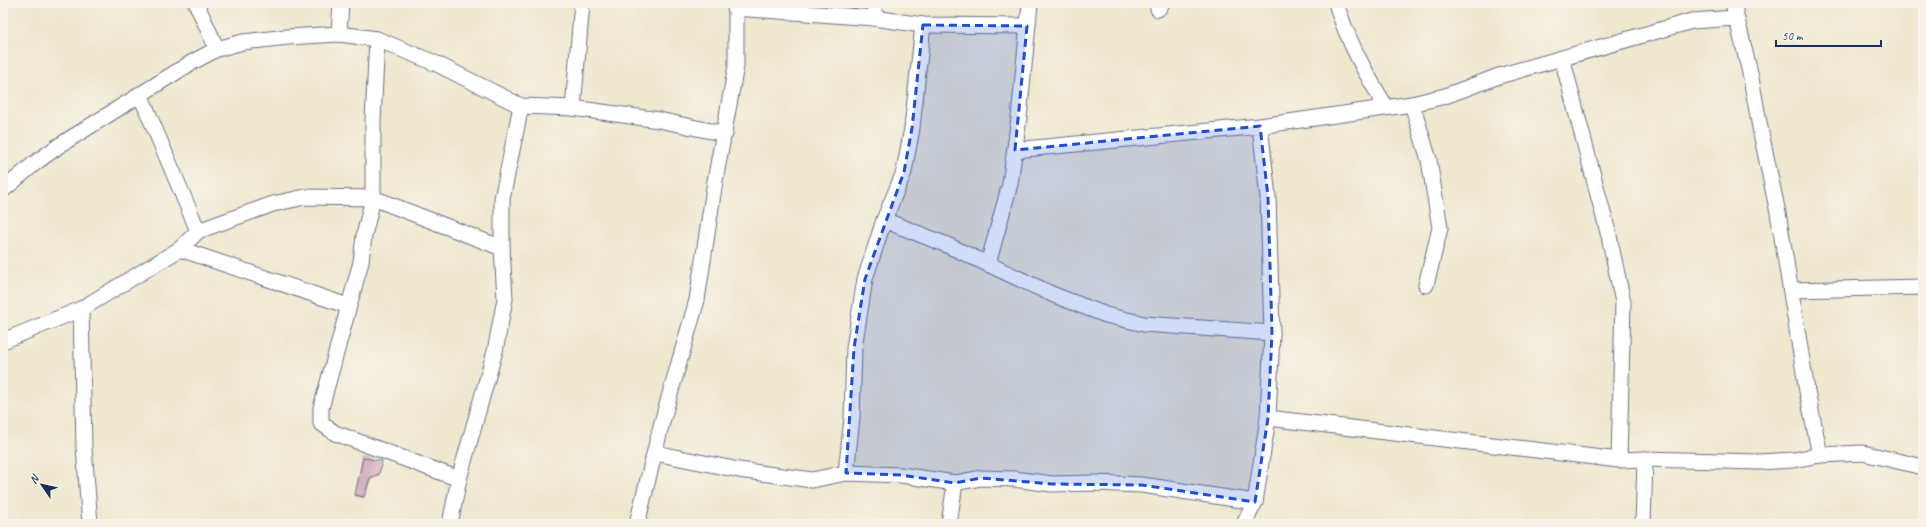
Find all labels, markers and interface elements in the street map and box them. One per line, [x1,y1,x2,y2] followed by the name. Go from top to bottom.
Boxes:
[1776,22,1881,48] scale bar
[1782,28,1804,44] text: 50 m
[22,465,62,505] north arrow
[26,471,43,486] text: N

